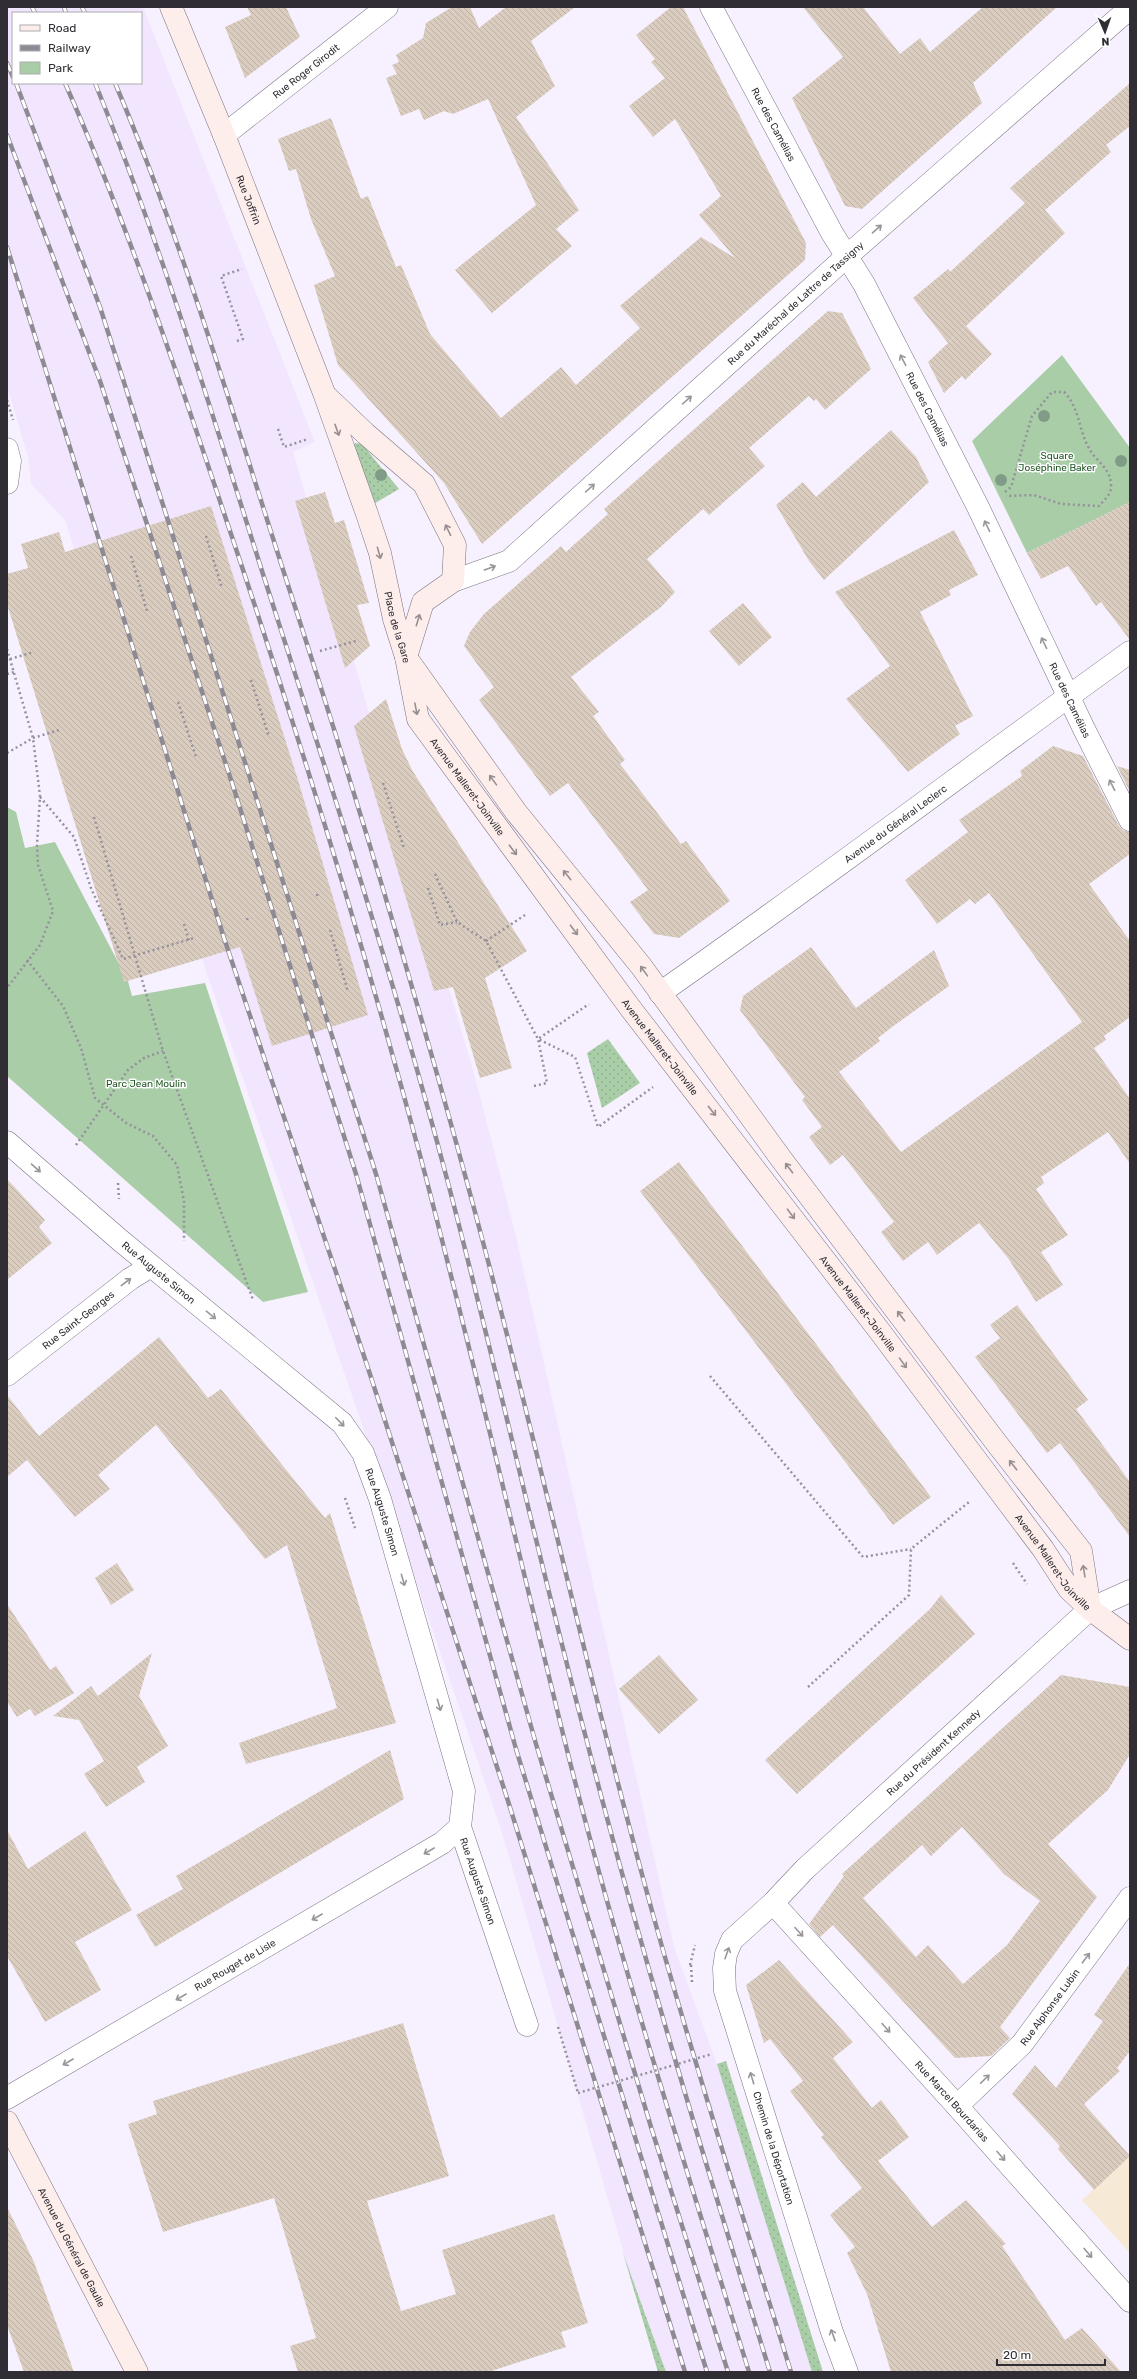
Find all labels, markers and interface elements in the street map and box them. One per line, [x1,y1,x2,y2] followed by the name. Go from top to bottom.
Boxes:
[12,12,142,84] legend
[1085,12,1125,52] north arrow
[48,21,76,35] text: Road
[1101,35,1110,48] text: N
[48,41,91,55] text: Railway
[271,42,342,101] street label: Rue Roger Girodit
[48,61,74,75] text: Park
[748,86,798,164] street label: Rue des Camélias
[233,174,263,226] street label: Rue Joffrin
[872,225,883,234] one-way arrow
[725,239,867,368] street label: Rue du Maréchal de Lattre de Tassigny
[898,354,906,366] one-way arrow
[903,370,951,449] street label: Rue des Camélias
[682,396,692,405] one-way arrow
[333,423,341,435] one-way arrow
[1018,450,1096,474] park label: Square Joséphine Baker
[585,483,596,492] one-way arrow
[983,520,990,532] one-way arrow
[443,524,451,536] one-way arrow
[376,546,383,559] one-way arrow
[483,564,496,571] one-way arrow
[381,590,412,665] street label: Place de la Gare
[414,614,422,626] one-way arrow
[1040,637,1047,649] one-way arrow
[1046,661,1093,740] street label: Rue des Camélias
[412,702,420,715] one-way arrow
[427,736,507,839] street label: Avenue Malleret-Joinville
[489,775,497,786] one-way arrow
[1108,779,1115,791] one-way arrow
[842,782,950,866] street label: Avenue du Général Leclerc
[509,844,518,855] one-way arrow
[563,870,572,881] one-way arrow
[569,925,578,936] one-way arrow
[640,965,648,976] one-way arrow
[619,997,701,1098] street label: Avenue Malleret-Joinville
[106,1078,186,1090] park label: Parc Jean Moulin
[707,1106,716,1117] one-way arrow
[784,1162,793,1173] one-way arrow
[31,1163,42,1172] one-way arrow
[787,1209,795,1220] one-way arrow
[119,1239,197,1307] street label: Rue Auguste Simon
[817,1254,898,1355] street label: Avenue Malleret-Joinville
[121,1278,132,1286] one-way arrow
[40,1289,117,1352] street label: Rue Saint-Georges
[205,1310,216,1319] one-way arrow
[897,1311,905,1322] one-way arrow
[899,1357,908,1368] one-way arrow
[335,1417,345,1427] one-way arrow
[1009,1459,1017,1470] one-way arrow
[362,1467,401,1557] street label: Rue Auguste Simon
[1012,1512,1093,1614] street label: Avenue Malleret-Joinville
[1080,1565,1088,1578] one-way arrow
[400,1573,407,1586] one-way arrow
[436,1698,443,1711] one-way arrow
[884,1707,984,1799] street label: Rue du Président Kennedy
[457,1836,498,1927] street label: Rue Auguste Simon
[423,1848,435,1856] one-way arrow
[311,1913,323,1921] one-way arrow
[794,1927,804,1937] one-way arrow
[192,1937,278,1994] street label: Rue Rouget de Lisle
[724,1946,731,1959] one-way arrow
[1082,1952,1090,1963] one-way arrow
[1018,1967,1083,2048] street label: Rue Alphonse Lubin
[175,1993,187,2001] one-way arrow
[882,2023,891,2033] one-way arrow
[62,2059,74,2067] one-way arrow
[912,2059,991,2144] street label: Rue Marcel Bourdarias
[748,2072,755,2085] one-way arrow
[980,2074,990,2084] one-way arrow
[750,2090,796,2207] street label: Chemin de la Déportation
[997,2151,1006,2161] one-way arrow
[35,2186,107,2310] street label: Avenue du Général de Gaulle
[1083,2248,1092,2259] one-way arrow
[829,2330,837,2342] one-way arrow
[997,2341,1105,2367] scale bar
[1003,2348,1031,2362] text: 20 m

